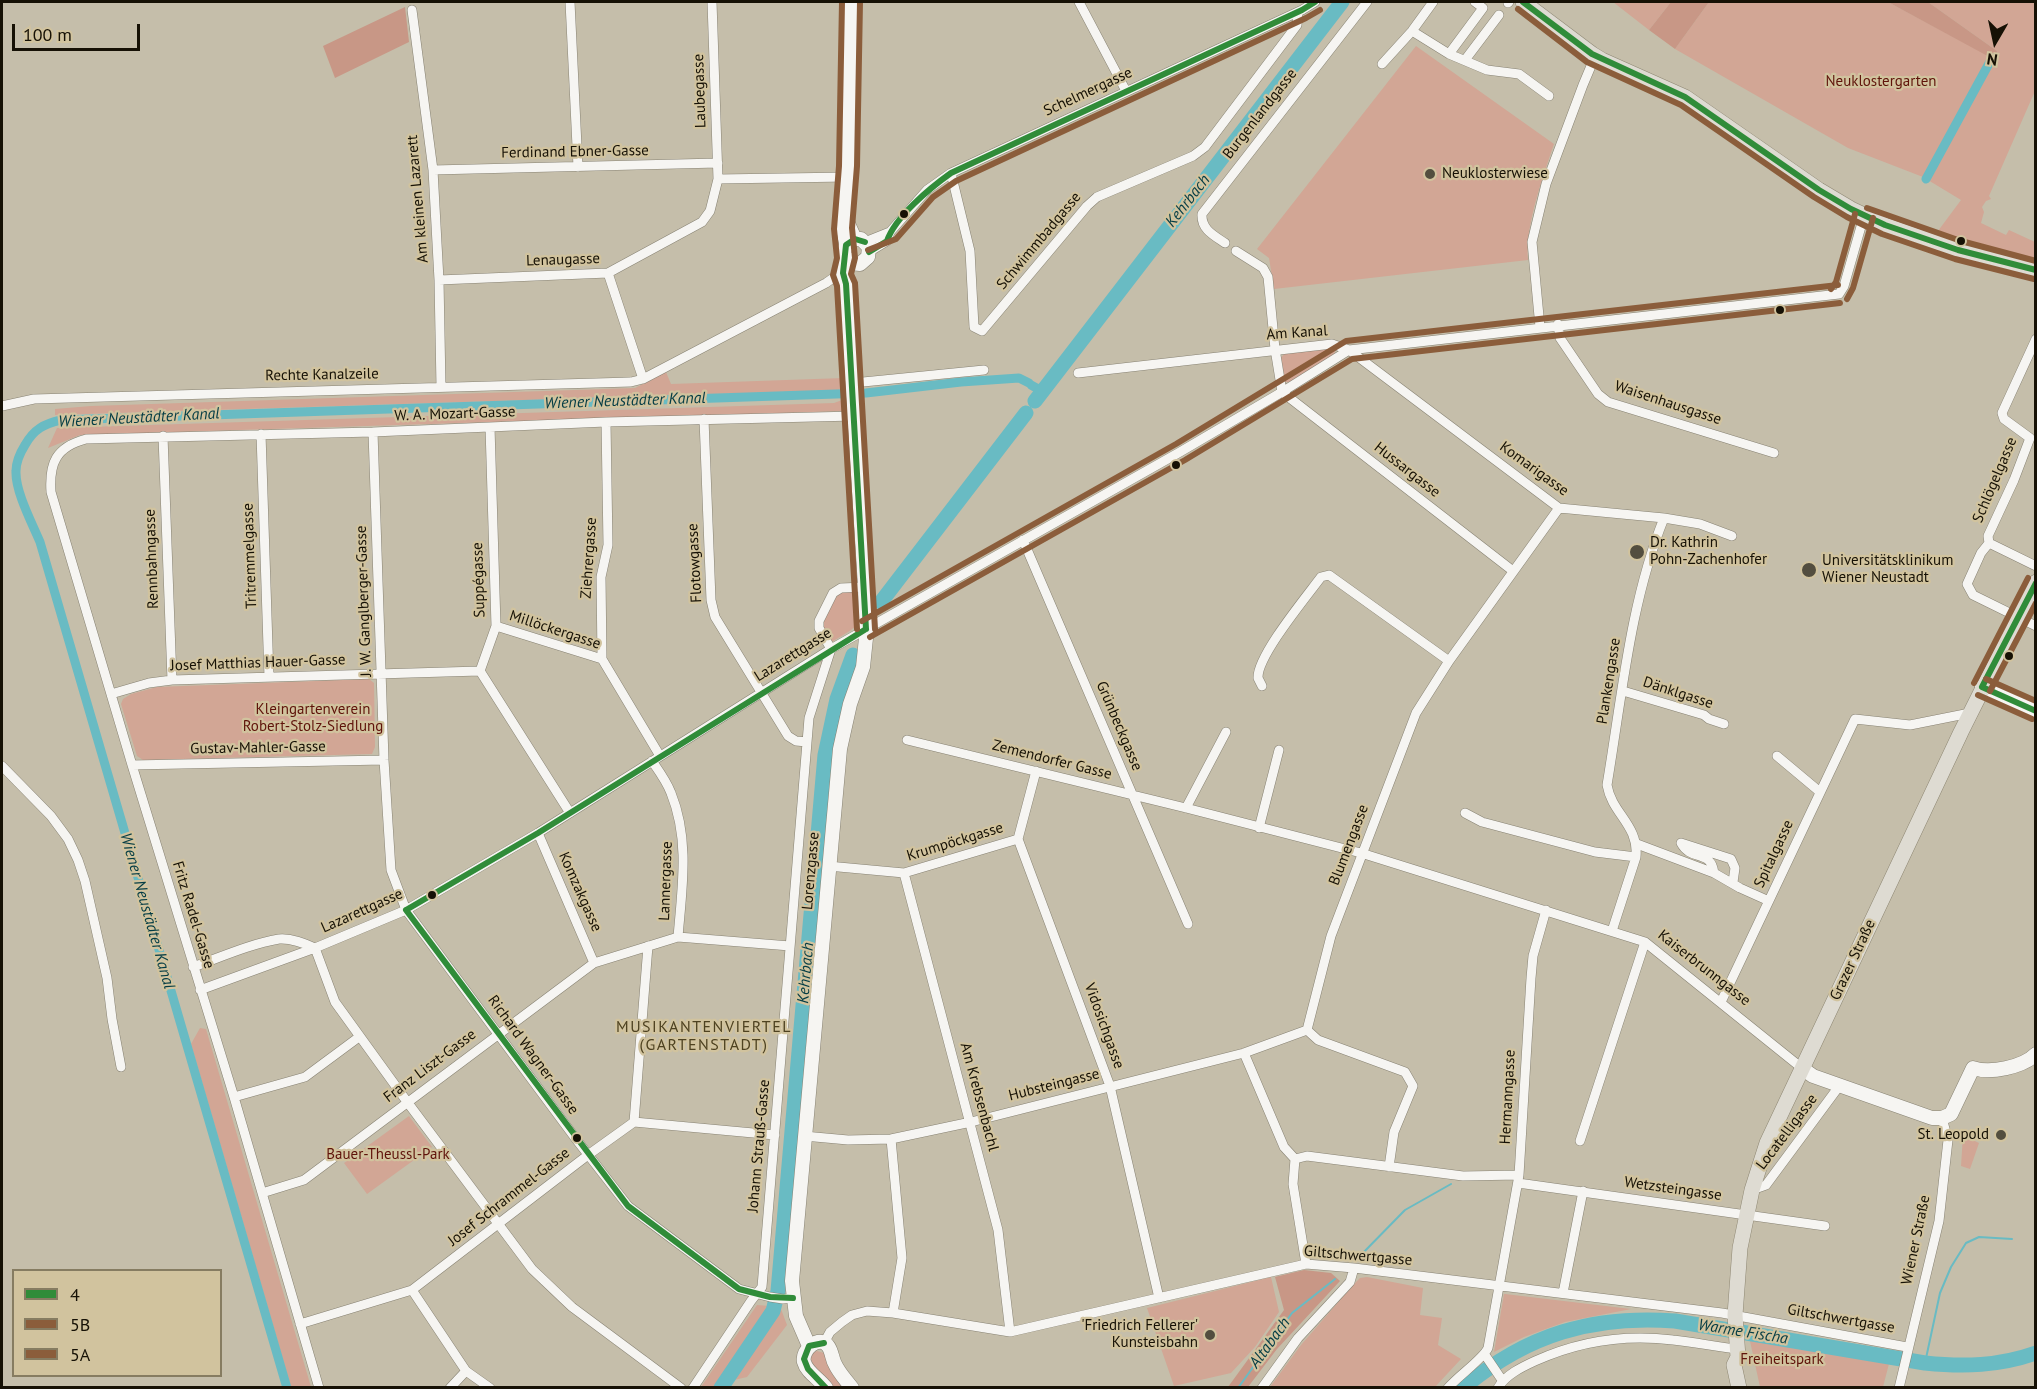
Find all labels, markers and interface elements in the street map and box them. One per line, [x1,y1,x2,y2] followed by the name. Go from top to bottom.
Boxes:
[15,12,142,50] scale bar
[1965,12,2025,72] north arrow
[23,23,72,46] text: 100 m
[1985,49,1999,70] text: N
[690,54,710,128] street label: Laubegasse
[1041,64,1135,120] street label: Schelmergasse
[1219,65,1301,163] street label: Burgenlandgasse
[1825,73,1937,91] park label: Neuklostergarten
[403,134,433,264] street label: Am kleinen Lazarett
[501,142,649,162] street label: Ferdinand Ebner-Gasse
[1442,165,1548,183] place label: Neuklosterwiese
[1423,167,1437,181] marker: Neuklosterwiese
[1162,171,1214,231] water label: Kehrbach
[993,189,1085,293] street label: Schwimmbadgasse
[898,208,910,220] unlabelled marker
[1955,235,1967,247] unlabelled marker
[526,250,600,270] street label: Lenaugasse
[1774,304,1786,316] unlabelled marker
[1266,322,1328,344] street label: Am Kanal
[265,365,379,385] street label: Rechte Kanalzeile
[1612,377,1724,429] street label: Waisenhausgasse
[544,389,706,413] water label: Wiener Neustädter Kanal
[394,403,516,425] street label: W. A. Mozart-Gasse
[58,404,220,432] water label: Wiener Neustädter Kanal
[1969,435,2021,525] street label: Schlögelgasse
[1496,438,1572,500] street label: Komarigasse
[1370,439,1444,501] street label: Hussargasse
[1170,459,1182,471] unlabelled marker
[239,503,261,609] street label: Tritremmelgasse
[141,509,163,609] street label: Rennbahngasse
[577,517,601,599] street label: Ziehrergasse
[684,523,706,603] street label: Flotowgasse
[352,525,376,677] street label: J. W. Ganglberger-Gasse
[1650,534,1767,569] place label: Dr. Kathrin Pohn-Zachenhofer
[469,542,489,618] street label: Suppégasse
[1628,543,1646,561] marker: Dr. Kathrin Pohn-Zachenhofer
[1822,552,1953,587] place label: Universitätsklinikum Wiener Neustadt
[1800,561,1818,579] marker: Universitätsklinikum Wiener Neustadt
[507,607,603,653] street label: Millöckergasse
[751,624,835,686] street label: Lazarettgasse
[1593,637,1625,725] street label: Plankengasse
[2003,650,2015,662] unlabelled marker
[170,651,346,675] street label: Josef Matthias Hauer-Gasse
[1641,673,1715,713] street label: Dänklgasse
[1092,678,1146,774] street label: Grünbeckgasse
[243,701,383,736] park label: Kleingartenverein Robert-Stolz-Siedlung
[990,736,1114,784] street label: Zemendorfer Gasse
[190,738,326,758] street label: Gustav-Mahler-Gasse
[1325,802,1373,888] street label: Blumengasse
[1750,817,1798,891] street label: Spitalgasse
[905,819,1005,865] street label: Krumpöckgasse
[116,831,178,991] water label: Wiener Neustädter Kanal
[799,831,823,911] street label: Lorenzgasse
[656,841,676,921] street label: Lannergasse
[554,849,606,935] street label: Komzakgasse
[168,859,218,971] street label: Fritz Radel-Gasse
[318,885,406,937] street label: Lazarettgasse
[426,889,438,901] unlabelled marker
[1826,917,1880,1003] street label: Grazer Straße
[1654,926,1754,1010] street label: Kaiserbrunngasse
[794,942,818,1004] water label: Kehrbach
[1080,981,1128,1071] street label: Vidosichgasse
[484,992,582,1118] street label: Richard Wagner-Gasse
[616,1017,792,1055] district label: MUSIKANTENVIERTEL (GARTENSTADT)
[380,1025,480,1107] street label: Franz Liszt-Gasse
[956,1041,1002,1153] street label: Am Krebsenbachl
[1497,1049,1519,1145] street label: Hermanngasse
[1007,1065,1101,1105] street label: Hubsteingasse
[744,1079,774,1213] street label: Johann Strauß-Gasse
[1753,1091,1821,1173] street label: Locatelligasse
[1918,1126,1989,1144] place label: St. Leopold
[1994,1128,2008,1142] marker: St. Leopold
[571,1132,583,1144] unlabelled marker
[445,1144,573,1250] street label: Josef Schrammel-Gasse
[326,1146,450,1164] park label: Bauer-Theussl-Park
[1623,1173,1723,1205] street label: Wetzsteingasse
[1898,1194,1934,1286] street label: Wiener Straße
[1303,1242,1413,1270] street label: Giltschwertgasse
[12,1269,222,1377] legend
[70,1283,80,1306] text: 4
[1786,1301,1896,1337] street label: Giltschwertgasse
[70,1313,90,1336] text: 5B
[1245,1314,1295,1372] water label: Altabach
[1697,1315,1789,1349] water label: Warme Fischa
[1081,1317,1198,1352] place label: 'Friedrich Fellerer' Kunsteisbahn
[1203,1328,1217,1342] marker: 'Friedrich Fellerer' Kunsteisbahn
[70,1343,90,1366] text: 5A
[1740,1351,1824,1369] park label: Freiheitspark

